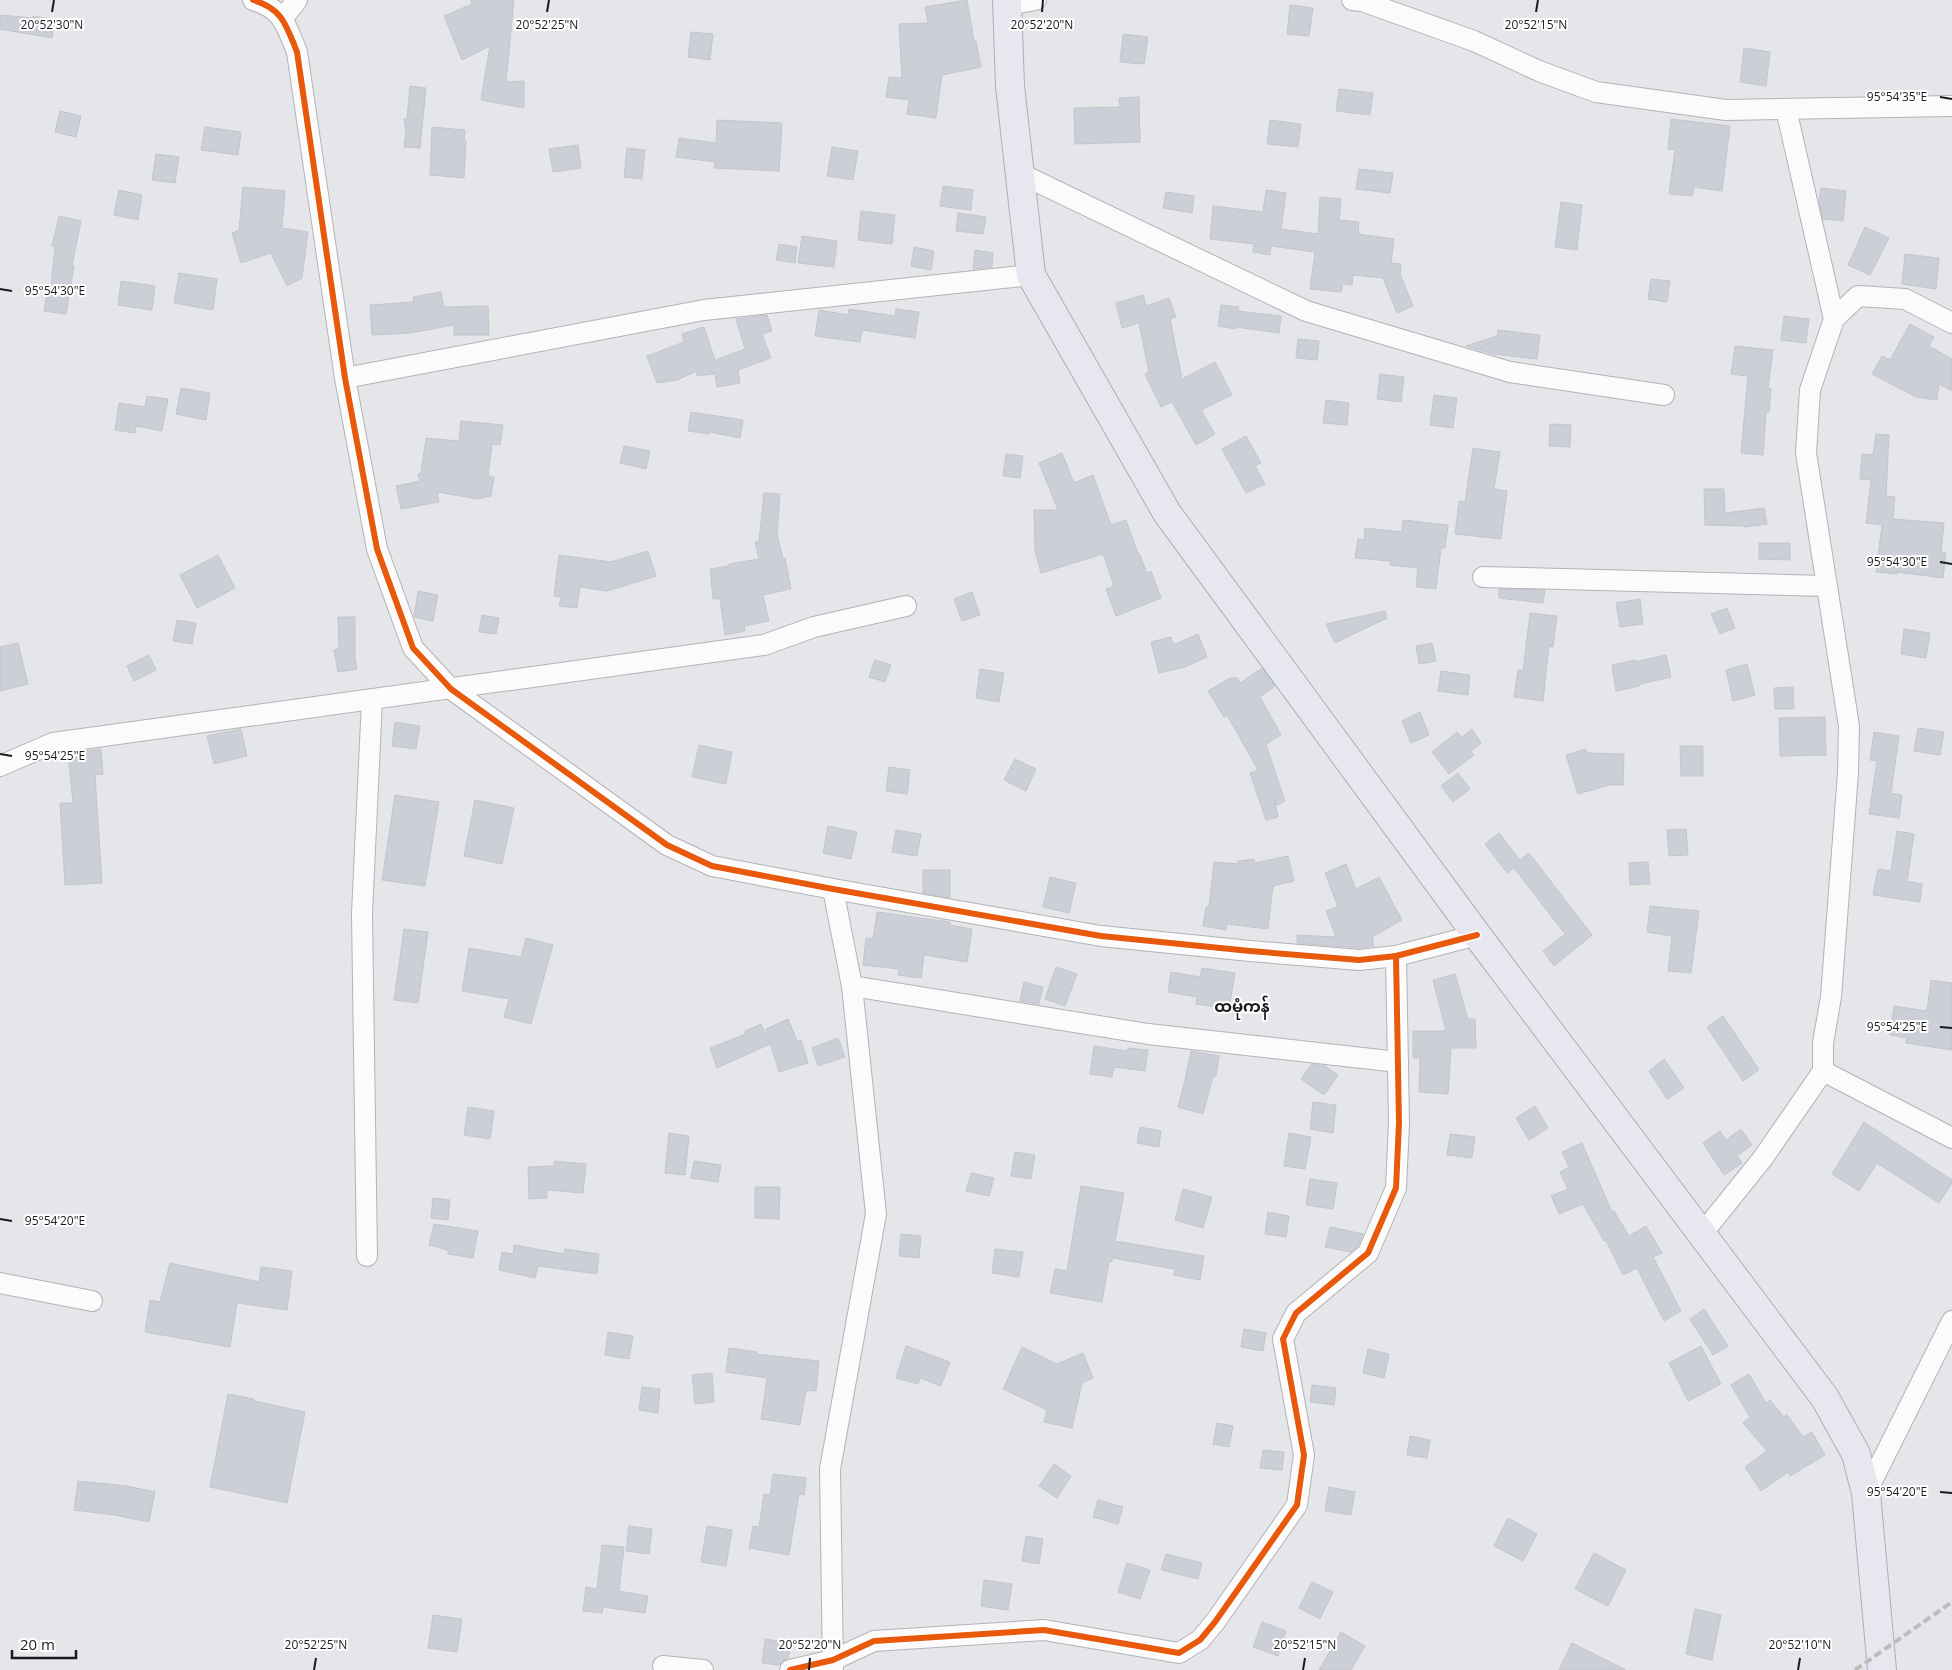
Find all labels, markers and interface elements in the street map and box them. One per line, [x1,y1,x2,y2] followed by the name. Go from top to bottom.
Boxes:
[21,16,83,33] text: 20°52'30"N
[516,16,578,33] text: 20°52'25"N
[1011,16,1073,33] text: 20°52'20"N
[1505,16,1567,33] text: 20°52'15"N
[1867,88,1927,105] text: 95°54'35"E
[25,282,85,299] text: 95°54'30"E
[1867,553,1927,570] text: 95°54'30"E
[25,747,85,764] text: 95°54'25"E
[1214,995,1270,1020] district label: ထမုံကန်
[1867,1018,1927,1035] text: 95°54'25"E
[25,1212,85,1229] text: 95°54'20"E
[1867,1483,1927,1500] text: 95°54'20"E
[12,1628,76,1660] scale bar
[20,1634,55,1654] text: 20 m
[285,1636,347,1653] text: 20°52'25"N
[779,1636,841,1653] text: 20°52'20"N
[1274,1636,1336,1653] text: 20°52'15"N
[1769,1636,1831,1653] text: 20°52'10"N

